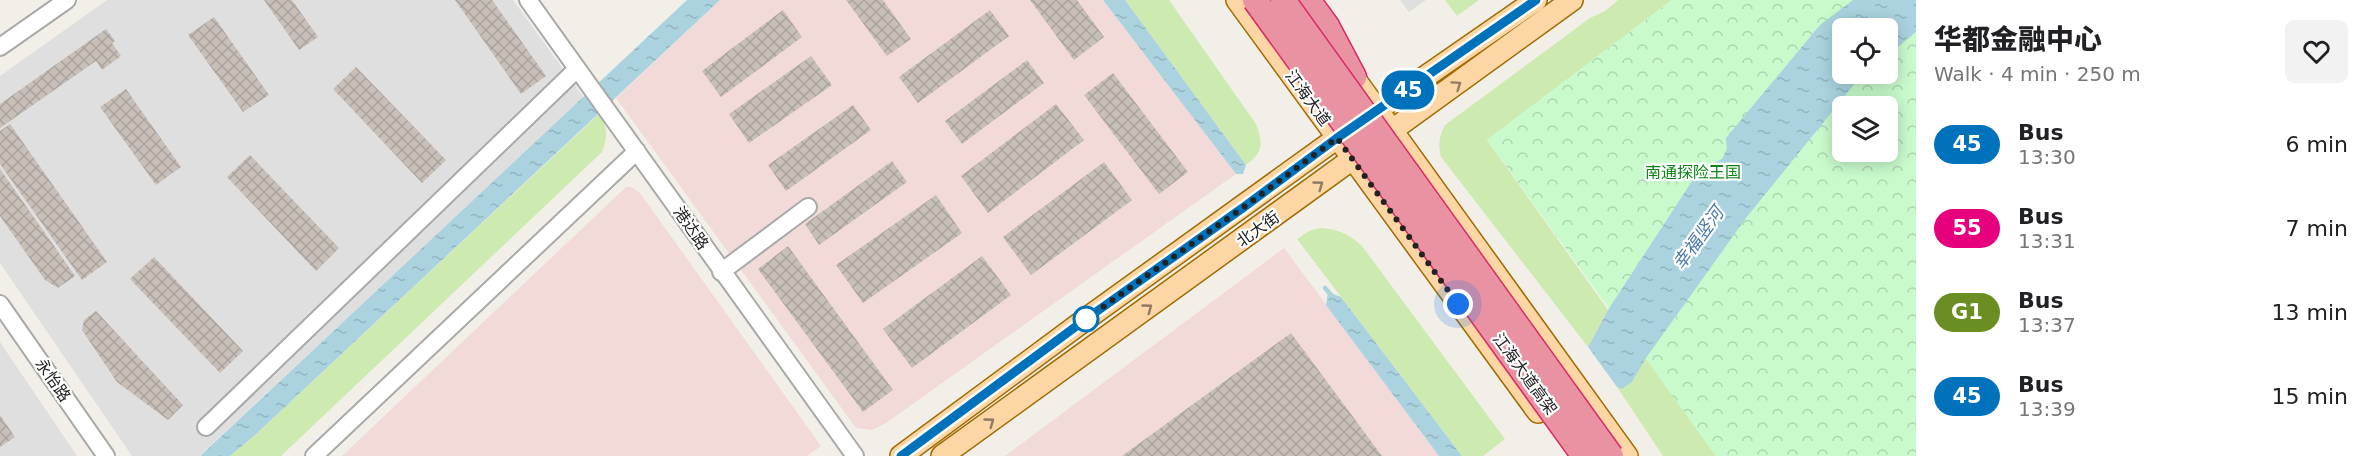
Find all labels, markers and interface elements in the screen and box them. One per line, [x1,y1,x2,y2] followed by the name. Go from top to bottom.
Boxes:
[1832,18,1898,162] map controls
[1832,18,1898,84] button: locate
[2285,20,2348,83] button: heart
[1934,23,2102,56] text: 华都金融中心
[1934,62,2141,86] text: Walk · 4 min · 250 m
[1282,67,1334,129] street label: 江海大道
[1381,70,1435,110] line badge: 45
[1393,78,1423,102] text: 45
[1451,81,1462,92] one-way arrow
[1832,96,1898,162] button: layers
[2018,120,2064,145] text: Bus
[1952,132,1982,156] text: 45
[2286,132,2348,157] text: 6 min
[2018,145,2076,169] text: 13:30
[1645,163,1741,182] park label: 南通探险王国
[1312,181,1323,192] one-way arrow
[1668,200,1729,273] water label: 幸福竖河
[669,203,713,253] street label: 港达路
[2018,204,2064,229] text: Bus
[1233,207,1283,251] street label: 北大街
[1952,216,1982,240] text: 55
[2286,216,2348,241] text: 7 min
[2018,229,2076,253] text: 13:31
[2018,288,2064,313] text: Bus
[1443,289,1473,319] your location
[1951,300,1983,324] text: G1
[2272,300,2348,325] text: 13 min
[1142,304,1153,315] one-way arrow
[1073,306,1099,332] unlabelled marker
[2018,313,2076,337] text: 13:37
[1489,330,1561,418] street label: 江海大道高架
[31,355,75,405] street label: 永怡路
[2018,372,2064,397] text: Bus
[1952,384,1982,408] text: 45
[2272,384,2348,409] text: 15 min
[2018,397,2076,421] text: 13:39
[983,418,994,429] one-way arrow

